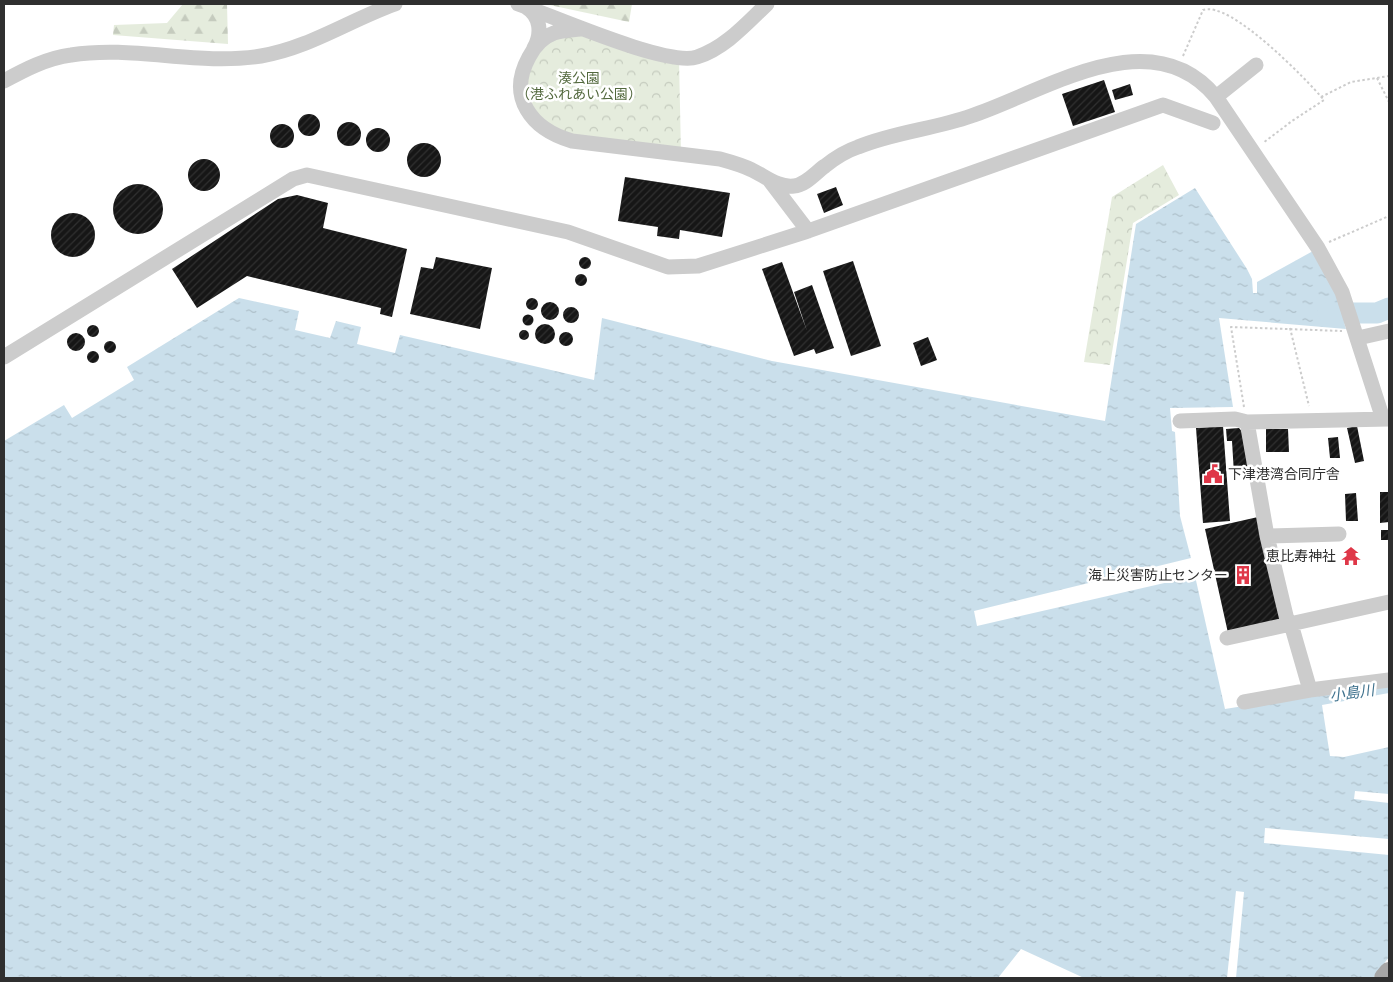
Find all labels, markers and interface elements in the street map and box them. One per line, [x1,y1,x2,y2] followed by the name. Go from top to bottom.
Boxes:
[516,70,642,103] park label: 湊公園 （港ふれあい公園）
[1202,463,1224,485] public building icon: 下津港湾合同庁舎
[1228,466,1340,483] place label: 下津港湾合同庁舎
[1340,545,1362,567] temple icon: 恵比寿神社
[1266,548,1336,565] place label: 恵比寿神社
[1232,564,1254,586] building icon: 海上災害防止センター
[1088,567,1228,584] place label: 海上災害防止センター
[1328,681,1378,705] water label: 小島川

